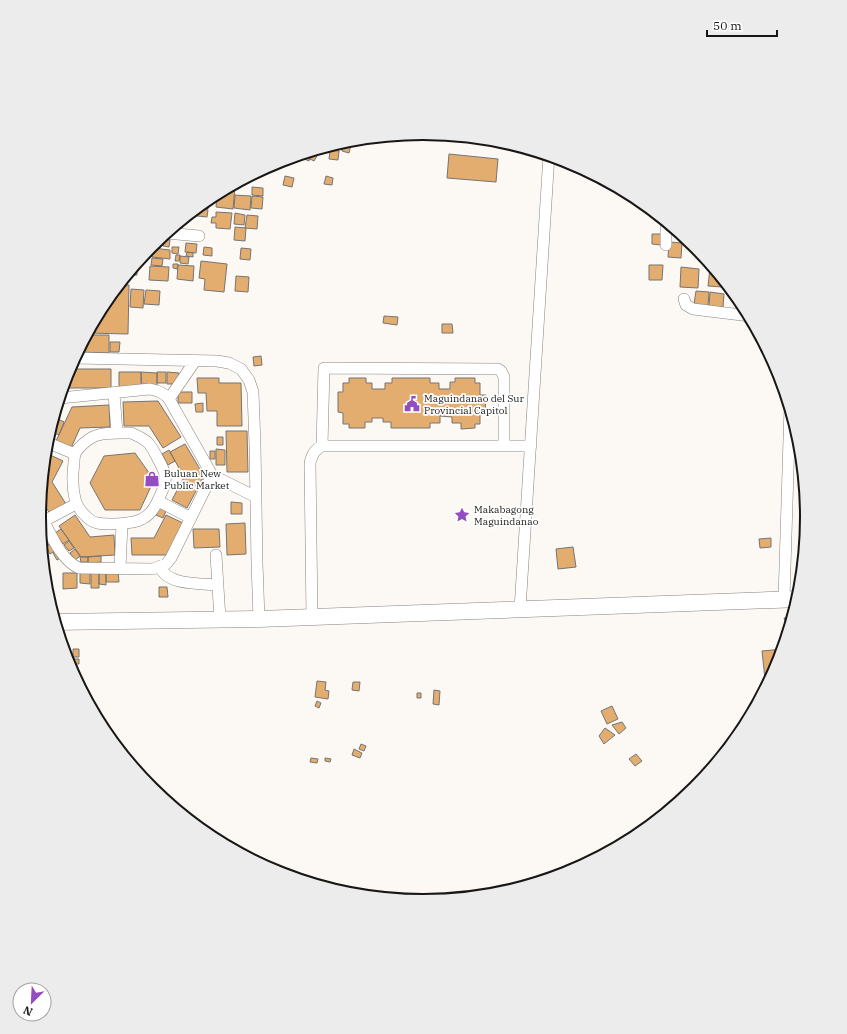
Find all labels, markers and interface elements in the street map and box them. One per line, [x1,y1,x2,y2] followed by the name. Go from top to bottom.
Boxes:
[707,12,777,38] scale bar
[713,18,742,33] text: 50 m
[424,392,524,417] place label: Maguindanao del Sur Provincial Capitol
[403,395,421,413] public building icon: Maguindanao del Sur Provincial Capitol
[164,467,230,492] place label: Buluan New Public Market
[143,470,161,488] shop icon: Buluan New Public Market
[474,503,539,528] place label: Makabagong Maguindanao
[453,506,471,524] place icon: Makabagong Maguindanao
[12,982,52,1022] north arrow
[21,1003,35,1019] text: N

